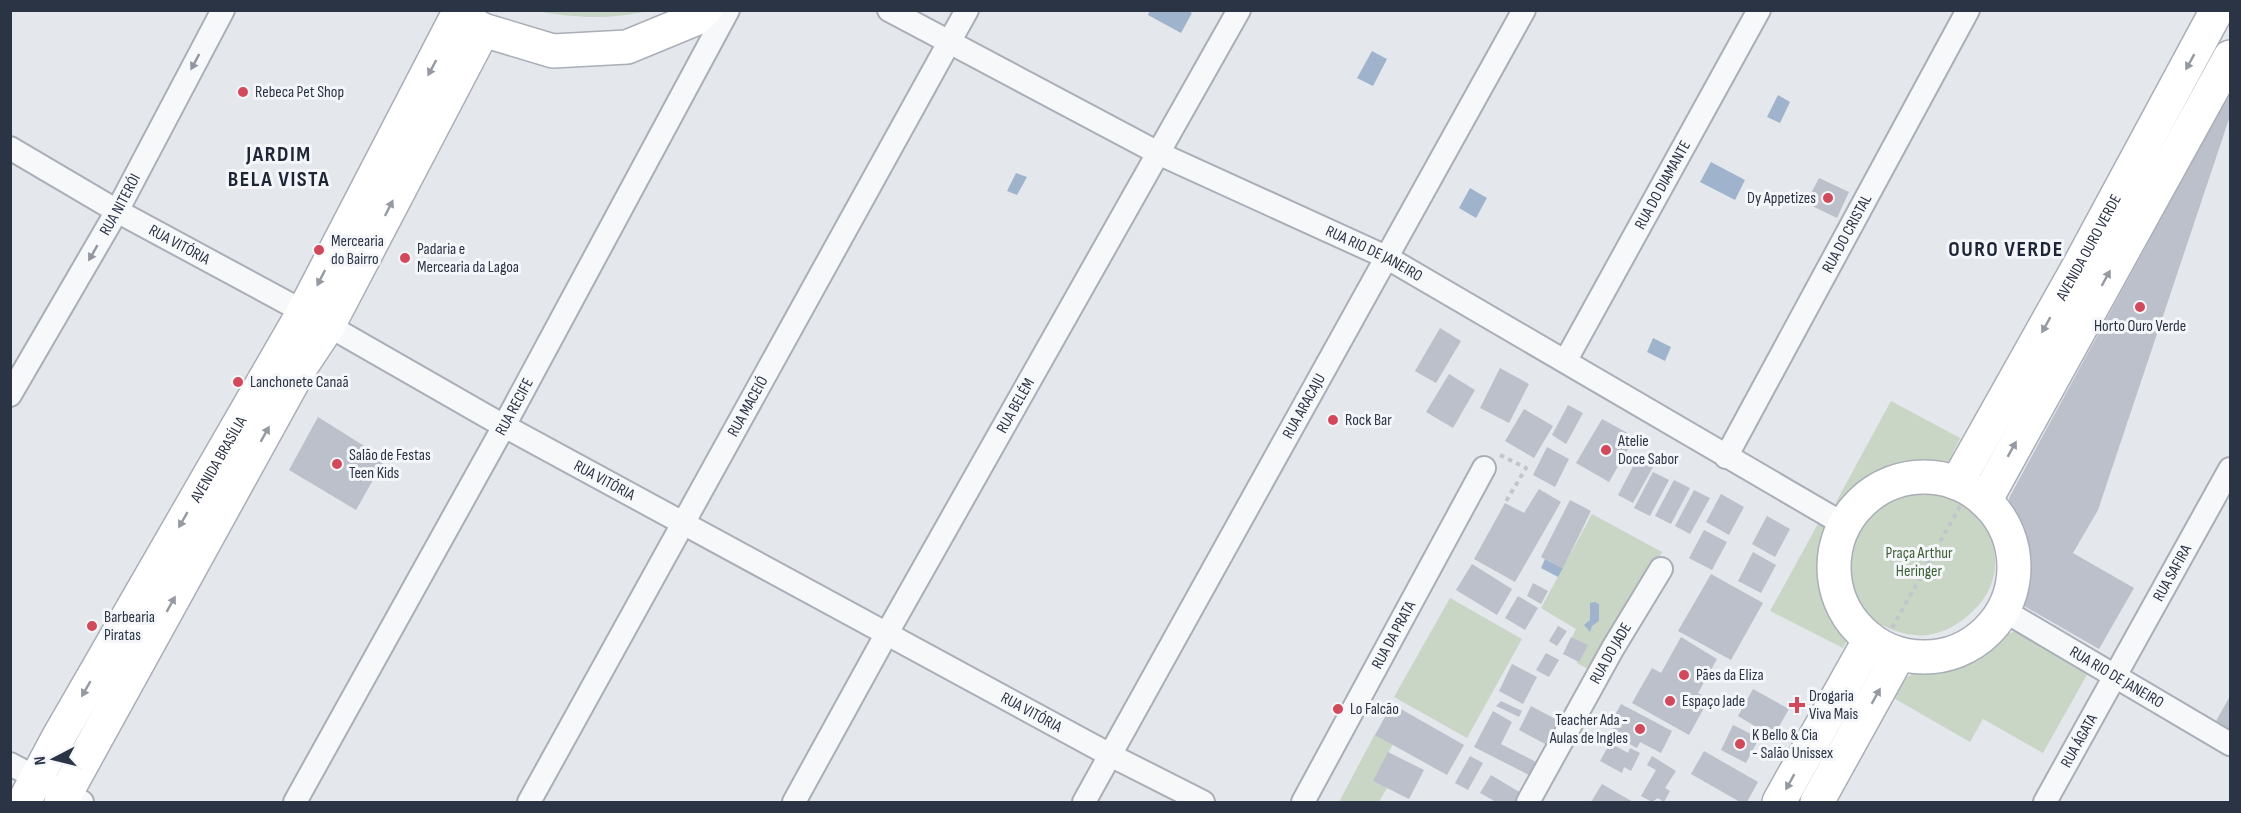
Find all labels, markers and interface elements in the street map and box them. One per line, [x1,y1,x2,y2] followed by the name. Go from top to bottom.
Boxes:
[191,54,200,71] one-way arrow
[2185,54,2195,71] one-way arrow
[427,60,437,77] one-way arrow
[255,83,344,102] place label: Rebeca Pet Shop
[236,85,250,99] marker: Rebeca Pet Shop
[1630,137,1695,233] street label: RUA DO DIAMANTE
[228,141,330,193] district label: JARDIM BELA VISTA
[95,170,144,239] street label: RUA NITERÓI
[1747,189,1816,208] place label: Dy Appetizes
[1818,191,1876,276] street label: RUA DO CRISTAL
[1821,191,1835,205] marker: Dy Appetizes
[2052,191,2125,304] street label: AVENIDA OURO VERDE
[384,199,394,217] one-way arrow
[146,220,213,269] street label: RUA VITÓRIA
[1323,221,1426,286] street label: RUA RIO DE JANEIRO
[331,232,384,269] place label: Mercearia do Bairro
[1948,236,2064,263] district label: OURO VERDE
[417,240,519,277] place label: Padaria e Mercearia da Lagoa
[312,243,326,257] marker: Mercearia do Bairro
[88,244,98,261] one-way arrow
[398,251,412,265] marker: Padaria e Mercearia da Lagoa
[2101,269,2111,286] one-way arrow
[316,270,326,287] one-way arrow
[2133,300,2147,314] marker: Horto Ouro Verde
[2041,317,2051,334] one-way arrow
[2094,317,2186,336] place label: Horto Ouro Verde
[1278,370,1330,442] street label: RUA ARACAJU
[250,373,349,392] place label: Lanchonete Canaã
[723,373,772,440] street label: RUA MACEIÓ
[231,375,245,389] marker: Lanchonete Canaã
[491,375,537,439] street label: RUA RECIFE
[992,375,1039,437] street label: RUA BELÉM
[1345,411,1392,430] place label: Rock Bar
[186,413,251,507] street label: AVENIDA BRASÍLIA
[1326,413,1340,427] marker: Rock Bar
[260,425,270,442] one-way arrow
[1617,432,1679,469] place label: Atelie Doce Sabor
[2007,440,2017,457] one-way arrow
[1599,443,1613,457] marker: Atelie Doce Sabor
[349,446,431,483] place label: Salão de Festas Teen Kids
[571,456,638,505] street label: RUA VITÓRIA
[330,457,344,471] marker: Salão de Festas Teen Kids
[177,512,188,528] one-way arrow
[2149,541,2196,605] street label: RUA SAFIRA
[1885,544,1953,581] park label: Praça Arthur Heringer
[166,595,176,612] one-way arrow
[1367,598,1420,672] street label: RUA DA PRATA
[104,608,155,645] place label: Barbearia Piratas
[85,619,99,633] marker: Barbearia Piratas
[1586,619,1636,687] street label: RUA DO JADE
[2066,642,2167,712] street label: RUA RIO DE JANEIRO
[1696,666,1764,685] place label: Pães da Eliza
[1677,668,1691,682] marker: Pães da Eliza
[81,681,91,698] one-way arrow
[1809,687,1858,724] place label: Drogaria Viva Mais
[1871,687,1881,704] one-way arrow
[998,688,1065,737] street label: RUA VITÓRIA
[1682,692,1745,711] place label: Espaço Jade
[1663,694,1677,708] marker: Espaço Jade
[1790,698,1804,712] marker: Drogaria Viva Mais
[1350,700,1399,719] place label: Lo Falcão
[1331,702,1345,716] marker: Lo Falcão
[1549,711,1628,748] place label: Teacher Ada - Aulas de Ingles
[2057,711,2101,771] street label: RUA ÁGATA
[1633,722,1647,736] marker: Teacher Ada - Aulas de Ingles
[1752,726,1833,763] place label: K Bello & Cia - Salão Unissex
[24,729,84,789] north arrow
[1733,737,1747,751] marker: K Bello & Cia - Salão Unissex
[31,755,51,766] text: N
[1785,774,1795,791] one-way arrow

